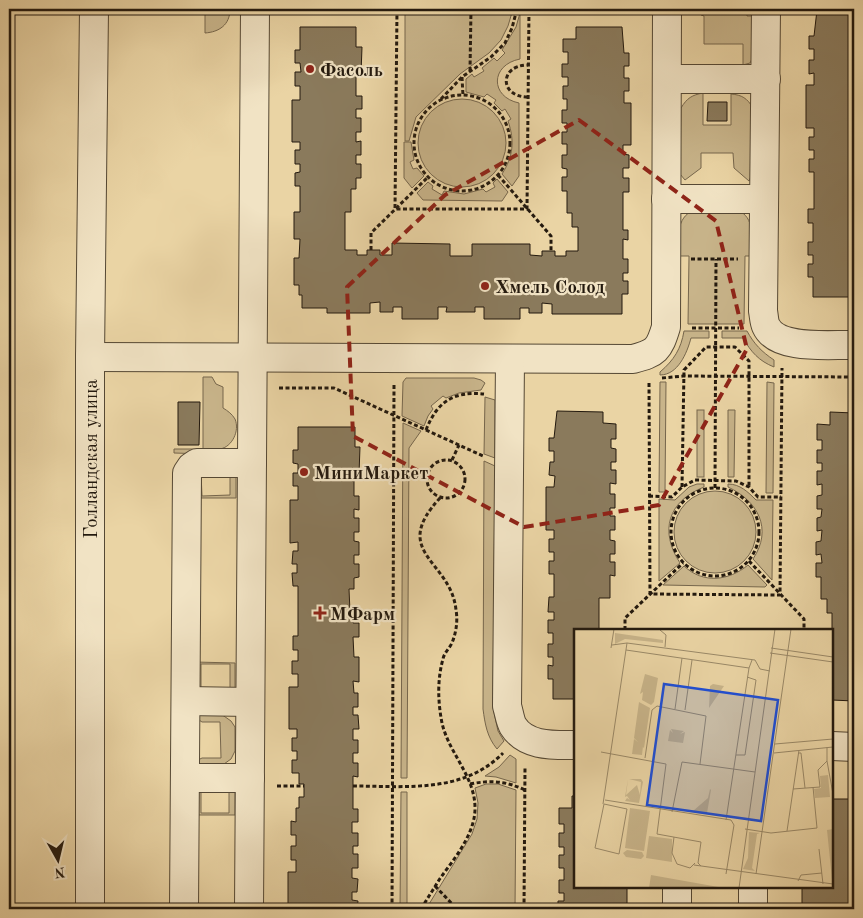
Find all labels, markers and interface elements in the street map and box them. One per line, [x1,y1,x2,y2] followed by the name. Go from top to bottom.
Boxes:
[320,62,383,81] place label: Фасоль
[304,63,316,75] marker: Фасоль
[495,279,605,298] place label: Хмель Солод
[479,280,491,292] marker: Хмель Солод
[83,379,102,539] street label: Голландская улица
[314,465,428,484] place label: МиниМаркет
[298,466,310,478] marker: МиниМаркет
[330,606,395,625] place label: МФарм
[314,607,326,619] marker: МФарм
[574,629,833,888] inset map
[32,836,82,886] north arrow
[53,864,66,880] text: N

